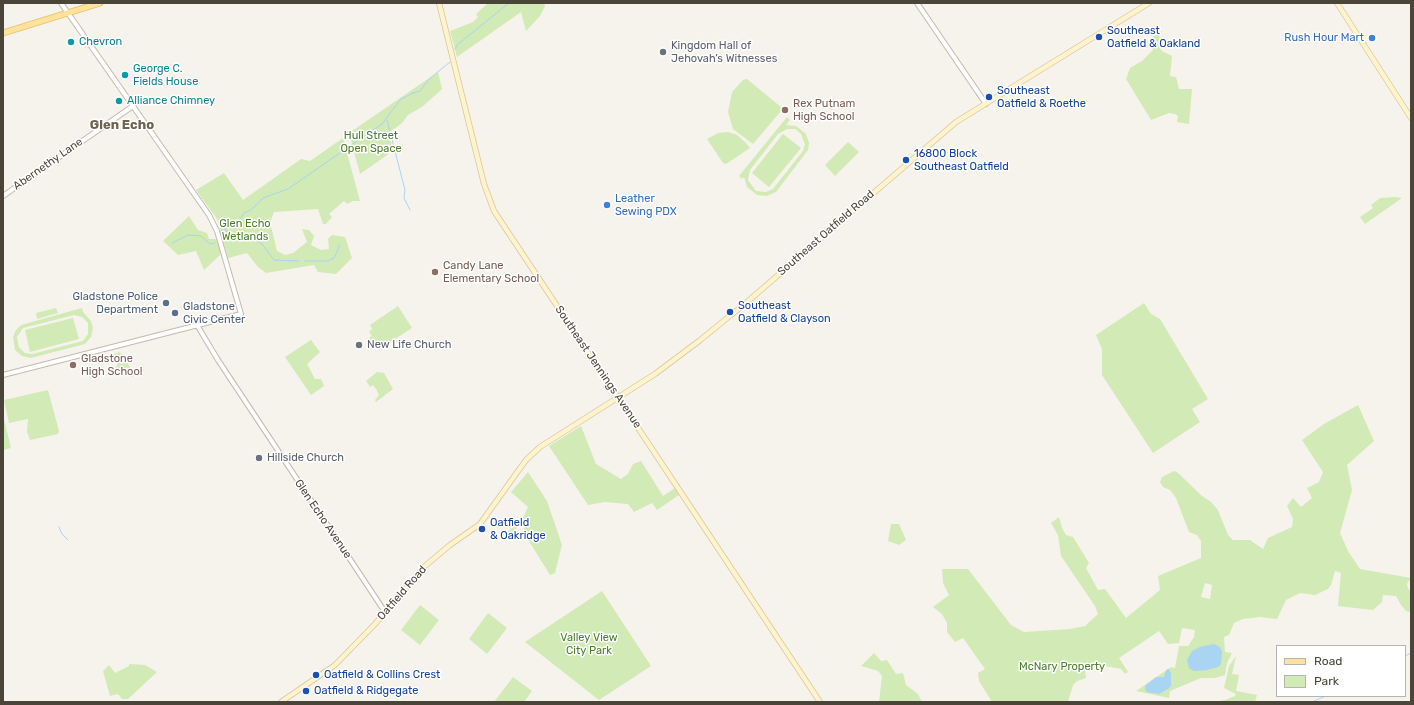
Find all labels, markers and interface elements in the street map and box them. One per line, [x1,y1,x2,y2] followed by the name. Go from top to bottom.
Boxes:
[1107,24,1200,50] place label: Southeast Oatfield & Oakland
[1284,31,1364,45] place label: Rush Hour Mart
[1094,32,1104,42] marker: Southeast Oatfield & Oakland
[1367,33,1377,43] marker: Rush Hour Mart
[79,35,122,49] place label: Chevron
[66,37,76,47] marker: Chevron
[671,39,777,65] place label: Kingdom Hall of Jehovah’s Witnesses
[658,47,668,57] marker: Kingdom Hall of Jehovah’s Witnesses
[133,62,198,88] place label: George C. Fields House
[120,70,130,80] marker: George C. Fields House
[997,84,1086,110] place label: Southeast Oatfield & Roethe
[984,92,994,102] marker: Southeast Oatfield & Roethe
[127,94,215,108] place label: Alliance Chimney
[114,96,124,106] marker: Alliance Chimney
[793,97,855,123] place label: Rex Putnam High School
[780,105,790,115] marker: Rex Putnam High School
[90,117,154,133] district label: Glen Echo
[340,129,402,155] park label: Hull Street Open Space
[11,135,85,193] street label: Abernethy Lane
[914,147,1009,173] place label: 16800 Block Southeast Oatfield
[901,155,911,165] marker: 16800 Block Southeast Oatfield
[775,187,877,279] street label: Southeast Oatfield Road
[615,192,677,218] place label: Leather Sewing PDX
[602,200,612,210] marker: Leather Sewing PDX
[219,217,271,243] park label: Glen Echo Wetlands
[443,259,539,285] place label: Candy Lane Elementary School
[430,267,440,277] marker: Candy Lane Elementary School
[73,290,158,316] place label: Gladstone Police Department
[161,298,171,308] marker: Gladstone Police Department
[738,299,831,325] place label: Southeast Oatfield & Clayson
[183,300,245,326] place label: Gladstone Civic Center
[552,303,644,431] street label: Southeast Jennings Avenue
[725,307,735,317] marker: Southeast Oatfield & Clayson
[170,308,180,318] marker: Gladstone Civic Center
[367,338,451,352] place label: New Life Church
[354,340,364,350] marker: New Life Church
[81,352,142,378] place label: Gladstone High School
[68,360,78,370] marker: Gladstone High School
[267,451,344,465] place label: Hillside Church
[254,453,264,463] marker: Hillside Church
[292,477,354,561] street label: Glen Echo Avenue
[490,516,546,542] place label: Oatfield & Oakridge
[477,524,487,534] marker: Oatfield & Oakridge
[375,563,429,623] street label: Oatfield Road
[560,631,618,657] park label: Valley View City Park
[1276,645,1406,697] legend
[1314,654,1342,668] text: Road
[1019,660,1105,674] park label: McNary Property
[324,668,440,682] place label: Oatfield & Collins Crest
[311,670,321,680] marker: Oatfield & Collins Crest
[1314,674,1339,688] text: Park
[314,684,418,698] place label: Oatfield & Ridgegate
[301,686,311,696] marker: Oatfield & Ridgegate

